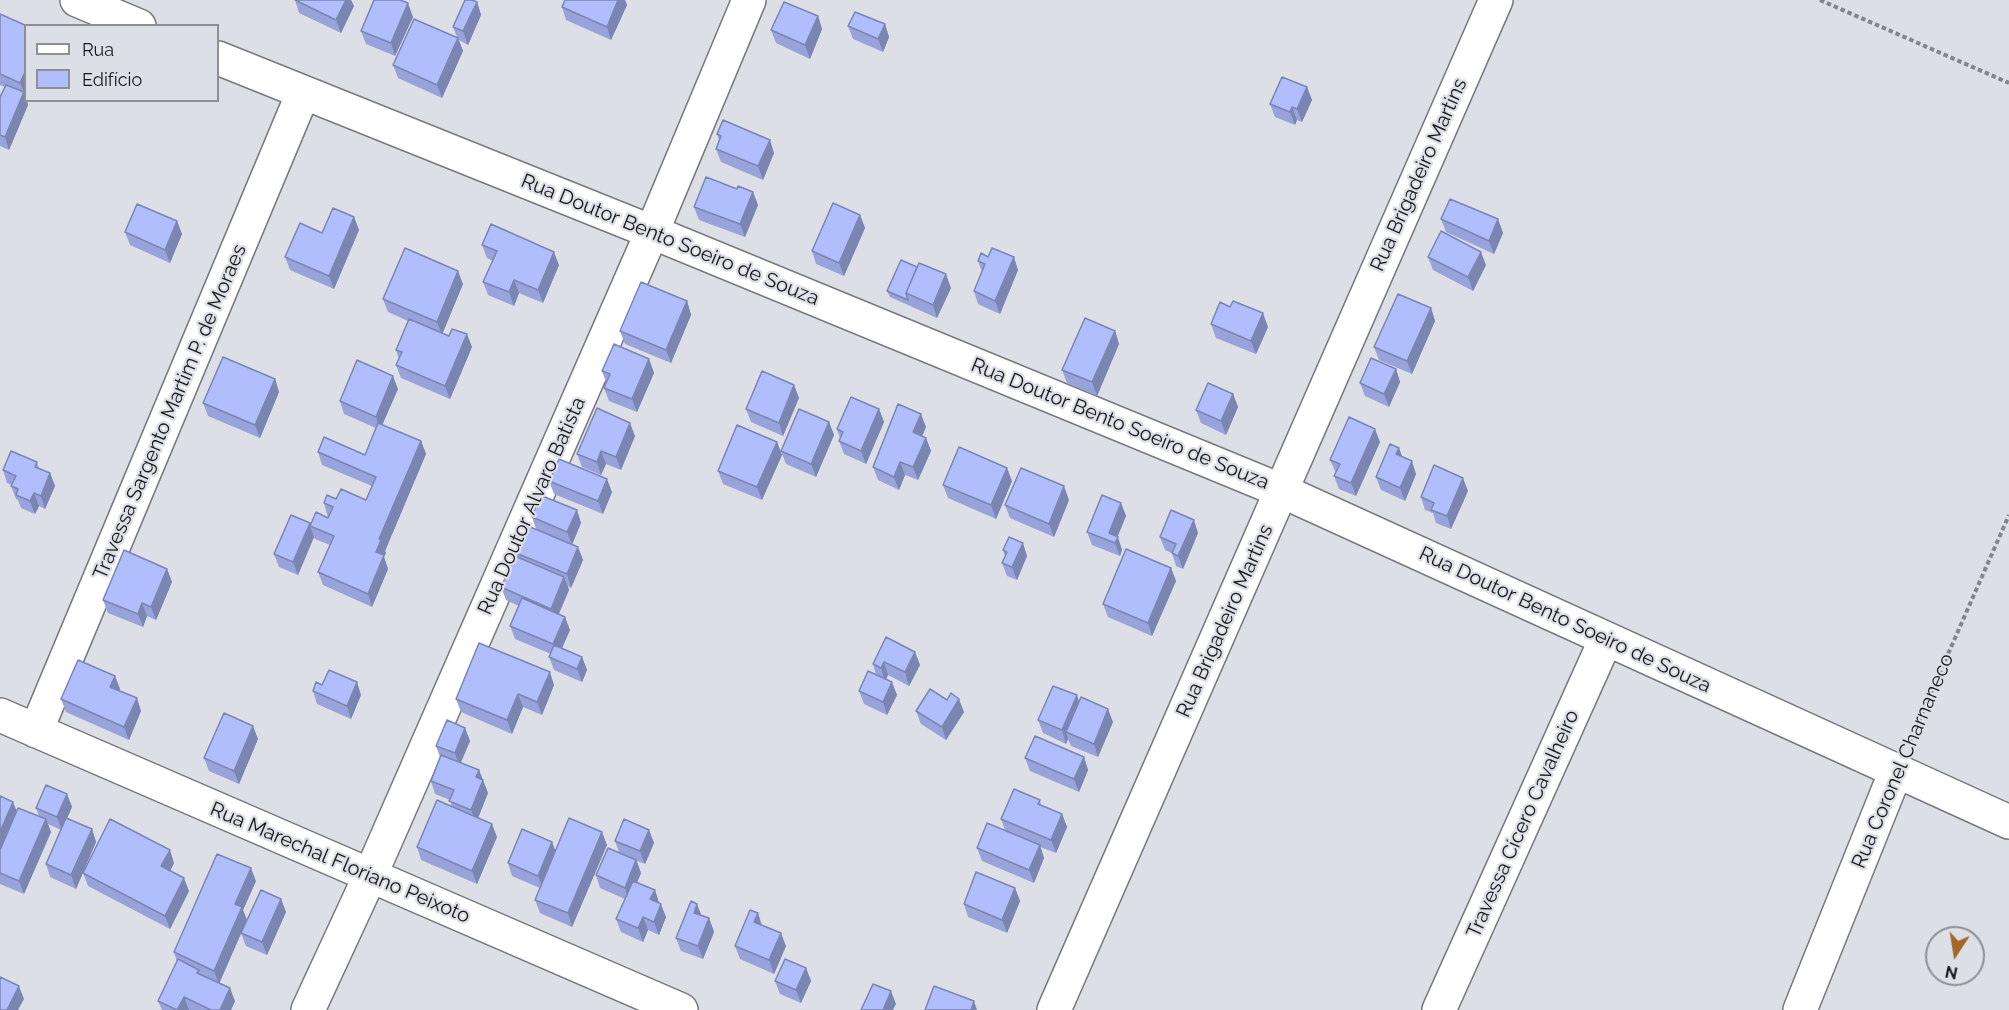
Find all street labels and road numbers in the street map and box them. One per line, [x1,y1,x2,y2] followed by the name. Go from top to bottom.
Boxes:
[1366,75,1472,275] street label: Rua Brigadeiro Martins
[517,169,823,311] street label: Rua Doutor Bento Soeiro de Souza
[88,241,252,583] street label: Travessa Sargento Martim P. de Moraes
[967,353,1273,495] street label: Rua Doutor Bento Soeiro de Souza
[473,394,591,618] street label: Rua Doutor Alvaro Batista
[1172,521,1278,721] street label: Rua Brigadeiro Martins
[1415,542,1715,698] street label: Rua Doutor Bento Soeiro de Souza
[1847,650,1959,872] street label: Rua Coronel Charnaneco
[1462,706,1584,942] street label: Travessa Cícero Cavalheiro
[207,797,473,929] street label: Rua Marechal Floriano Peixoto

